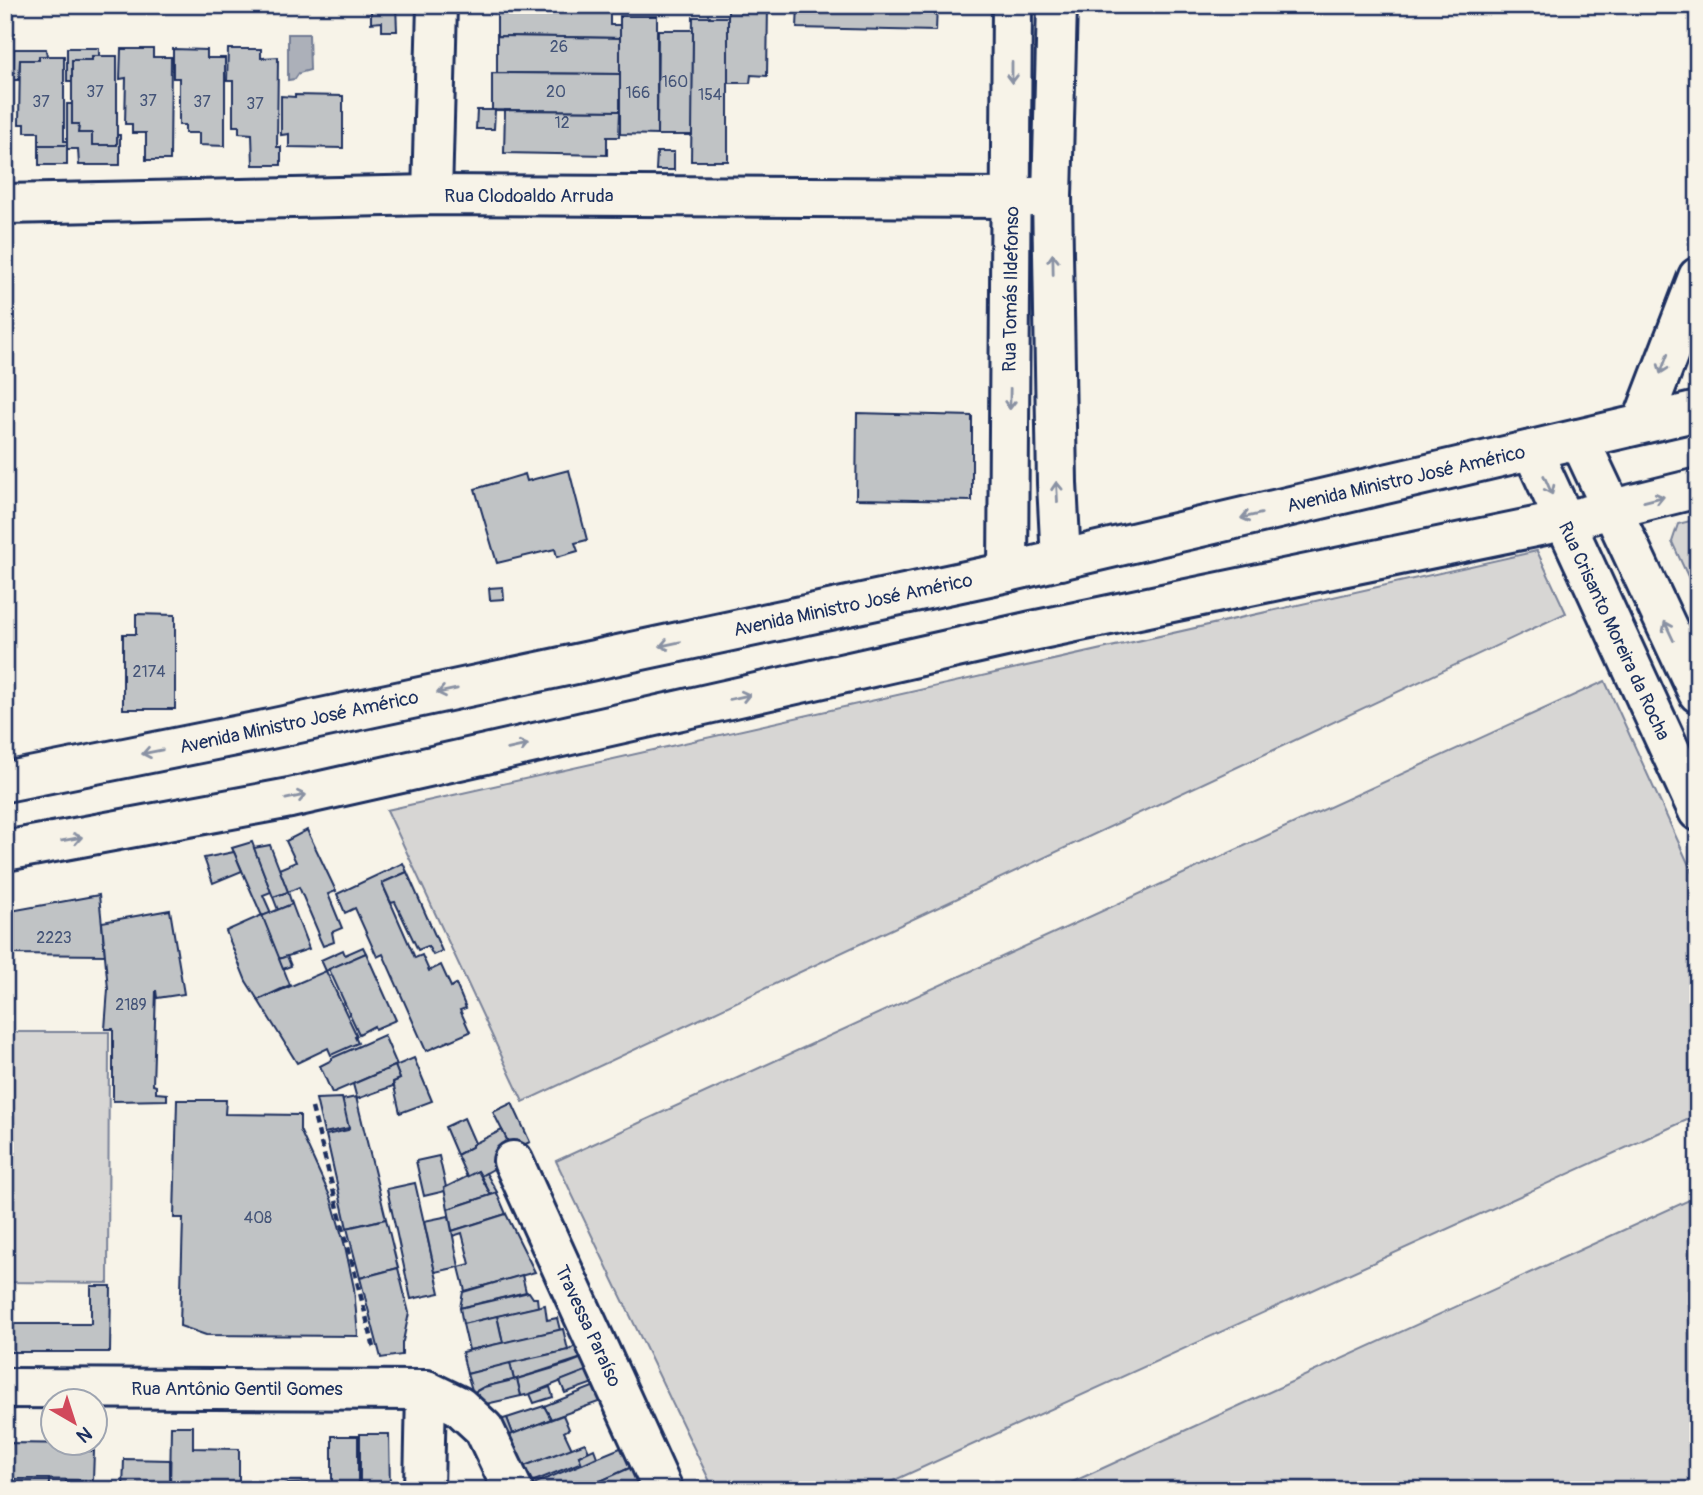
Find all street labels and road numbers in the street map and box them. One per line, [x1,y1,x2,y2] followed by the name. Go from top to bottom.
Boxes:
[444,184,614,208] street label: Rua Clodoaldo Arruda
[998,206,1024,372] street label: Rua Tomás Ildefonso
[1284,440,1528,518] street label: Avenida Ministro José Américo
[1553,518,1675,744] street label: Rua Crisanto Moreira da Rocha
[731,568,975,642] street label: Avenida Ministro José Américo
[177,685,421,759] street label: Avenida Ministro José Américo
[549,1261,627,1391] street label: Travessa Paraíso
[131,1377,343,1401] street label: Rua Antônio Gentil Gomes

